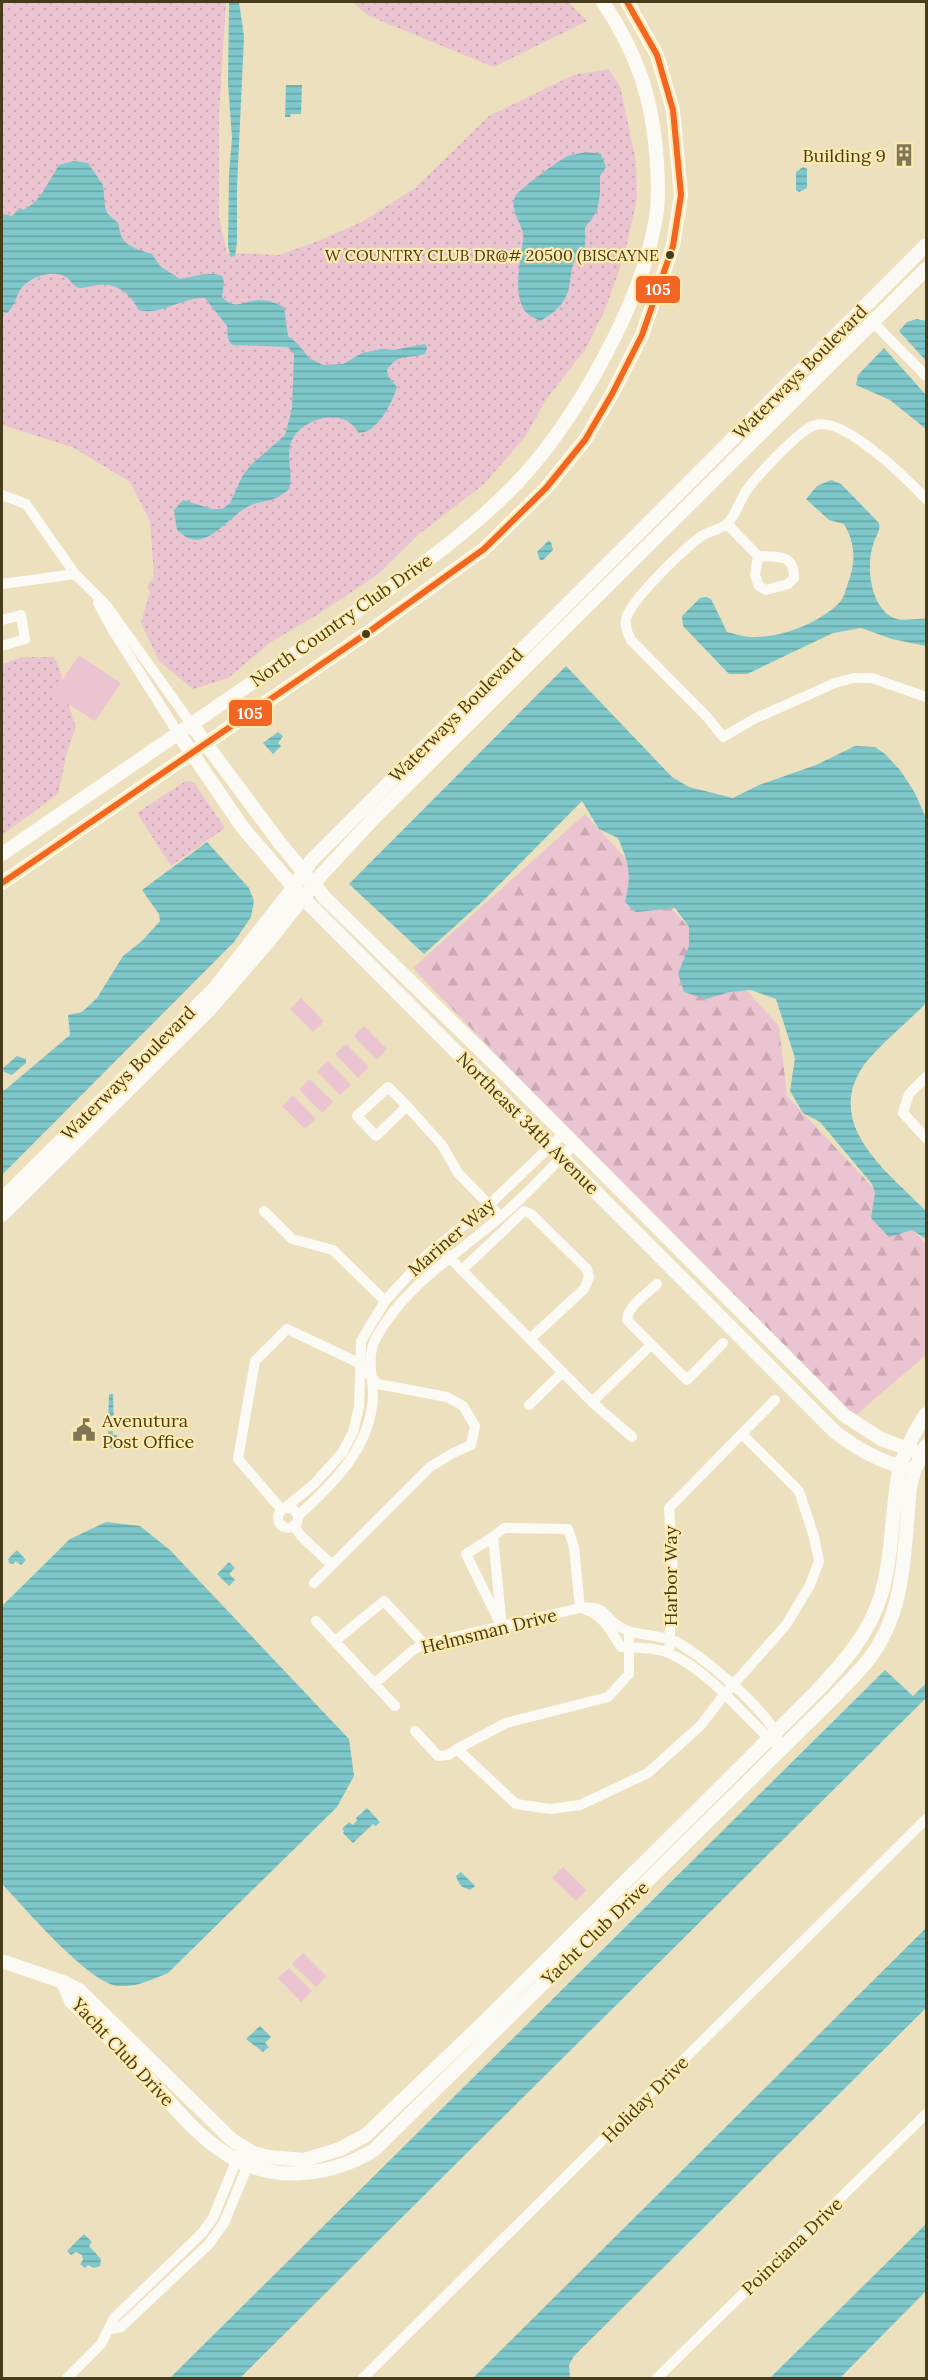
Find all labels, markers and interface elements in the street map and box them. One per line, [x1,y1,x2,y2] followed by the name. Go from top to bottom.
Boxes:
[891,142,917,168] building icon: Building 9
[802,144,886,167] place label: Building 9
[325,245,659,266] place label: W COUNTRY CLUB DR@# 20500 (BISCAYNE
[664,249,676,261] marker: W COUNTRY CLUB DR@# 20500 (BISCAYNE
[635,275,681,304] line badge: 105
[645,279,671,299] text: 105
[728,300,872,444] street label: Waterways Boulevard
[246,548,437,692] street label: North Country Club Drive
[360,628,372,640] unlabelled marker
[384,643,528,787] street label: Waterways Boulevard
[228,699,273,727] line badge: 105
[237,703,263,723] text: 105
[56,1001,200,1145] street label: Waterways Boulevard
[452,1047,604,1199] street label: Northeast 34th Avenue
[403,1193,500,1281] street label: Mariner Way
[101,1409,195,1453] place label: Avenutura Post Office
[71,1417,97,1443] public building icon: Avenutura Post Office
[659,1525,682,1626] street label: Harbor Way
[419,1603,559,1659] street label: Helmsman Drive
[536,1876,654,1991] street label: Yacht Club Drive
[66,1992,179,2111] street label: Yacht Club Drive
[597,2051,693,2147] street label: Holiday Drive
[737,2192,847,2300] street label: Poinciana Drive

